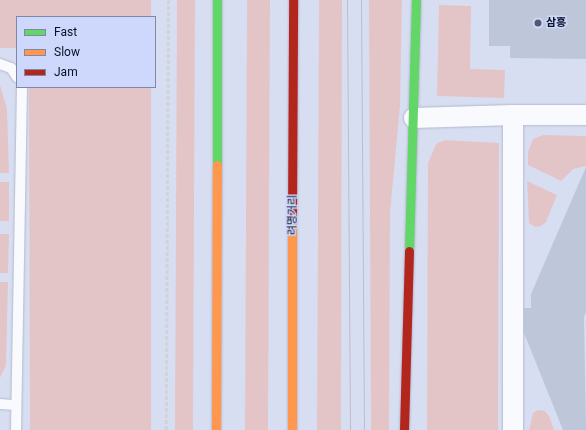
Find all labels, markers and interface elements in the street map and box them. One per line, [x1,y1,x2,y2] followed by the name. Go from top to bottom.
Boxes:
[16,16,156,88] legend
[546,16,566,30] place label: 삼흥
[533,18,543,28] marker: 삼흥
[54,25,77,39] text: Fast
[54,45,80,59] text: Slow
[54,65,78,79] text: Jam
[286,195,300,235] street label: 려명거리

